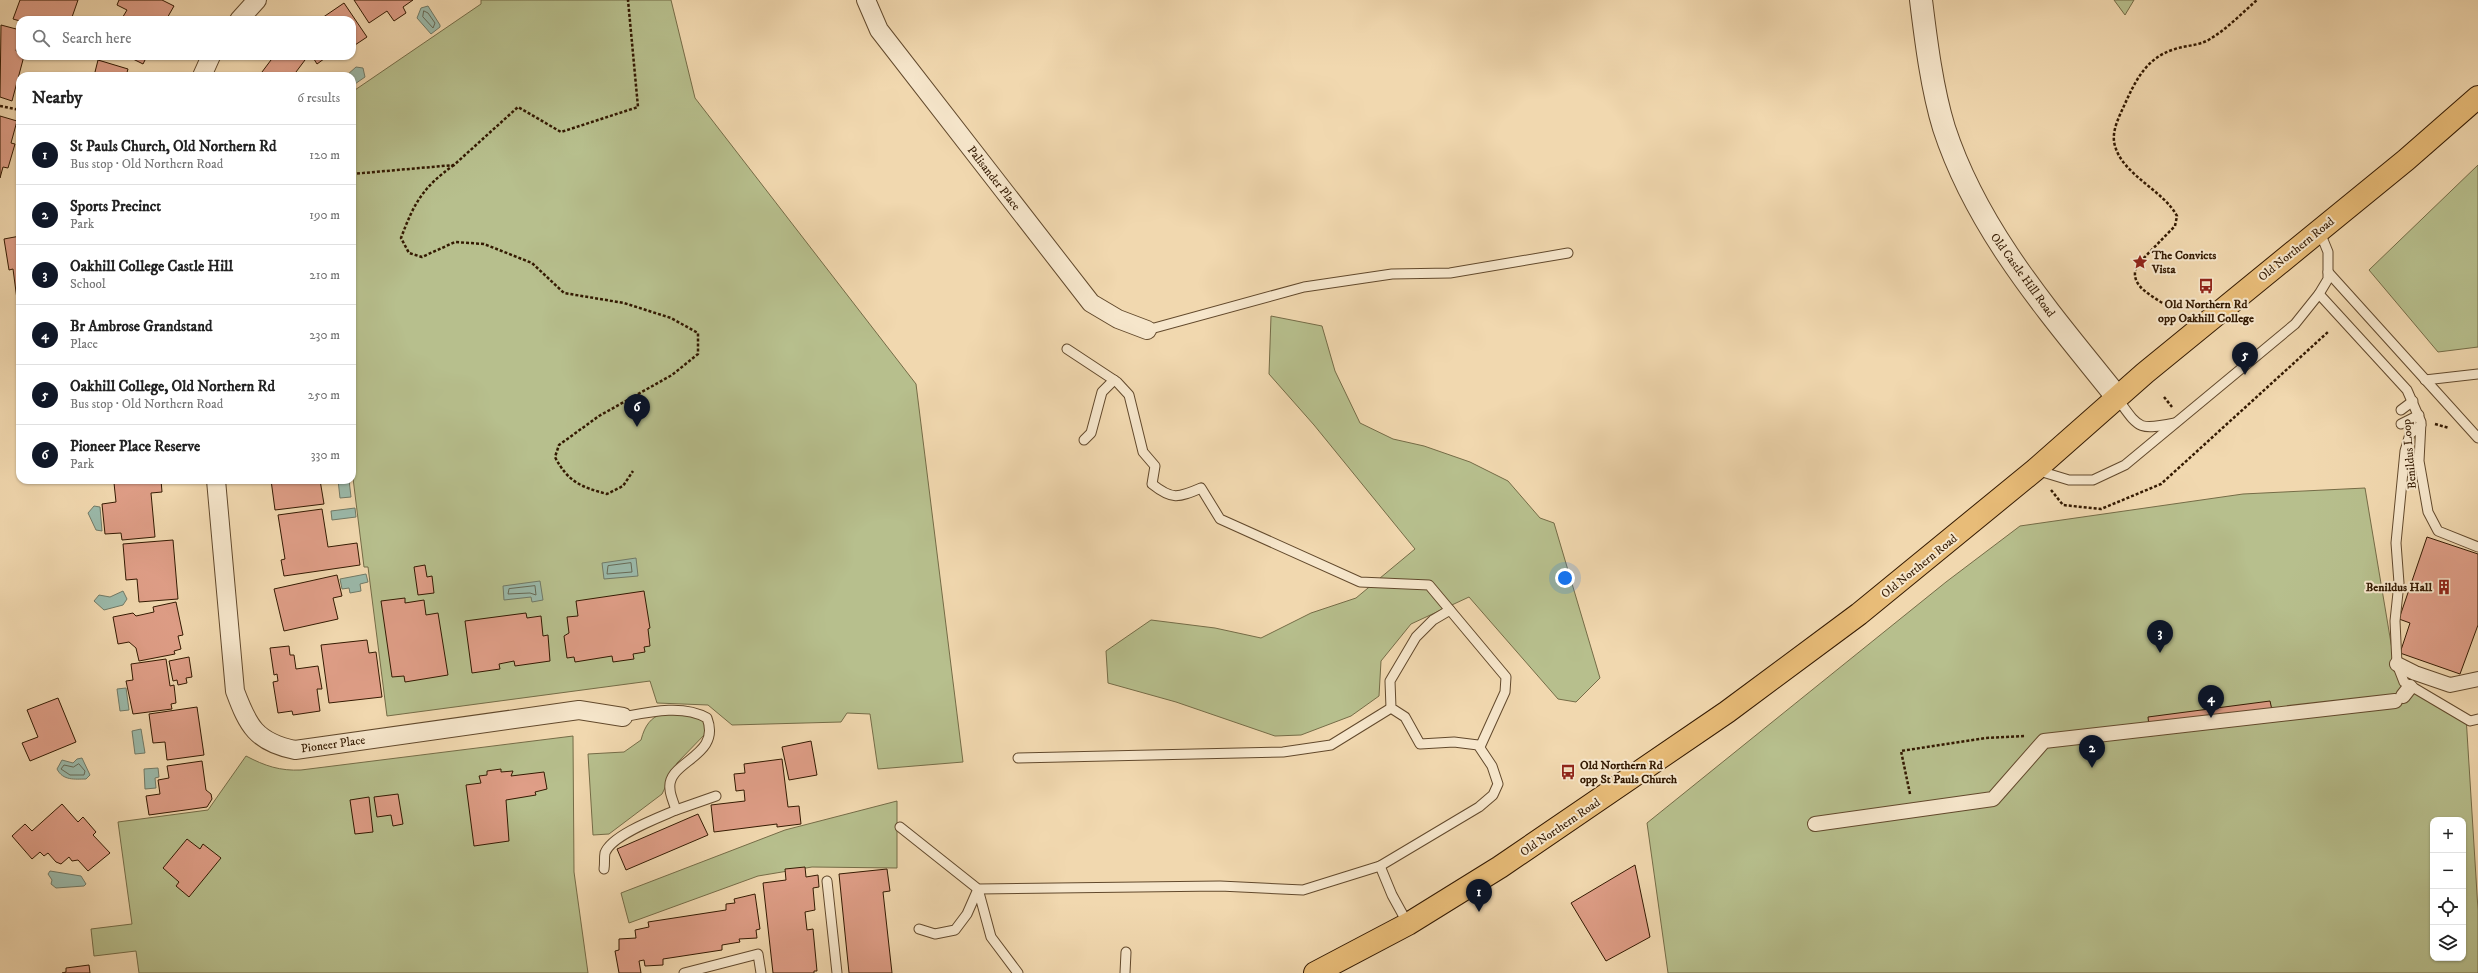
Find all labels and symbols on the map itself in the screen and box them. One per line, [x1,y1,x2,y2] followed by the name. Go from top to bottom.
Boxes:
[964,143,1023,214] street label: Palisander Place
[2255,214,2337,285] street label: Old Northern Road
[1987,230,2058,320] street label: Old Castle Hill Road
[2151,248,2216,277] place label: The Convicts Vista
[2131,253,2149,271] place icon: The Convicts Vista
[2197,277,2215,295] bus stop icon: Old Northern Rd opp Oakhill College
[2158,297,2254,326] place label: Old Northern Rd opp Oakhill College
[2232,342,2258,375] pin: 5
[624,394,650,427] pin: 6
[2399,418,2420,490] street label: Benildus Loop
[1878,531,1960,602] street label: Old Northern Road
[1555,568,1575,588] your location
[2435,578,2453,596] building icon: Benildus Hall
[2366,580,2432,595] place label: Benildus Hall
[2147,620,2173,653] pin: 3
[2198,685,2224,718] pin: 4
[300,733,366,756] street label: Pioneer Place
[2079,735,2105,768] pin: 2
[1580,758,1678,787] place label: Old Northern Rd opp St Pauls Church
[1559,763,1577,781] bus stop icon: Old Northern Rd opp St Pauls Church
[1517,795,1603,860] street label: Old Northern Road
[1466,879,1492,912] pin: 1

